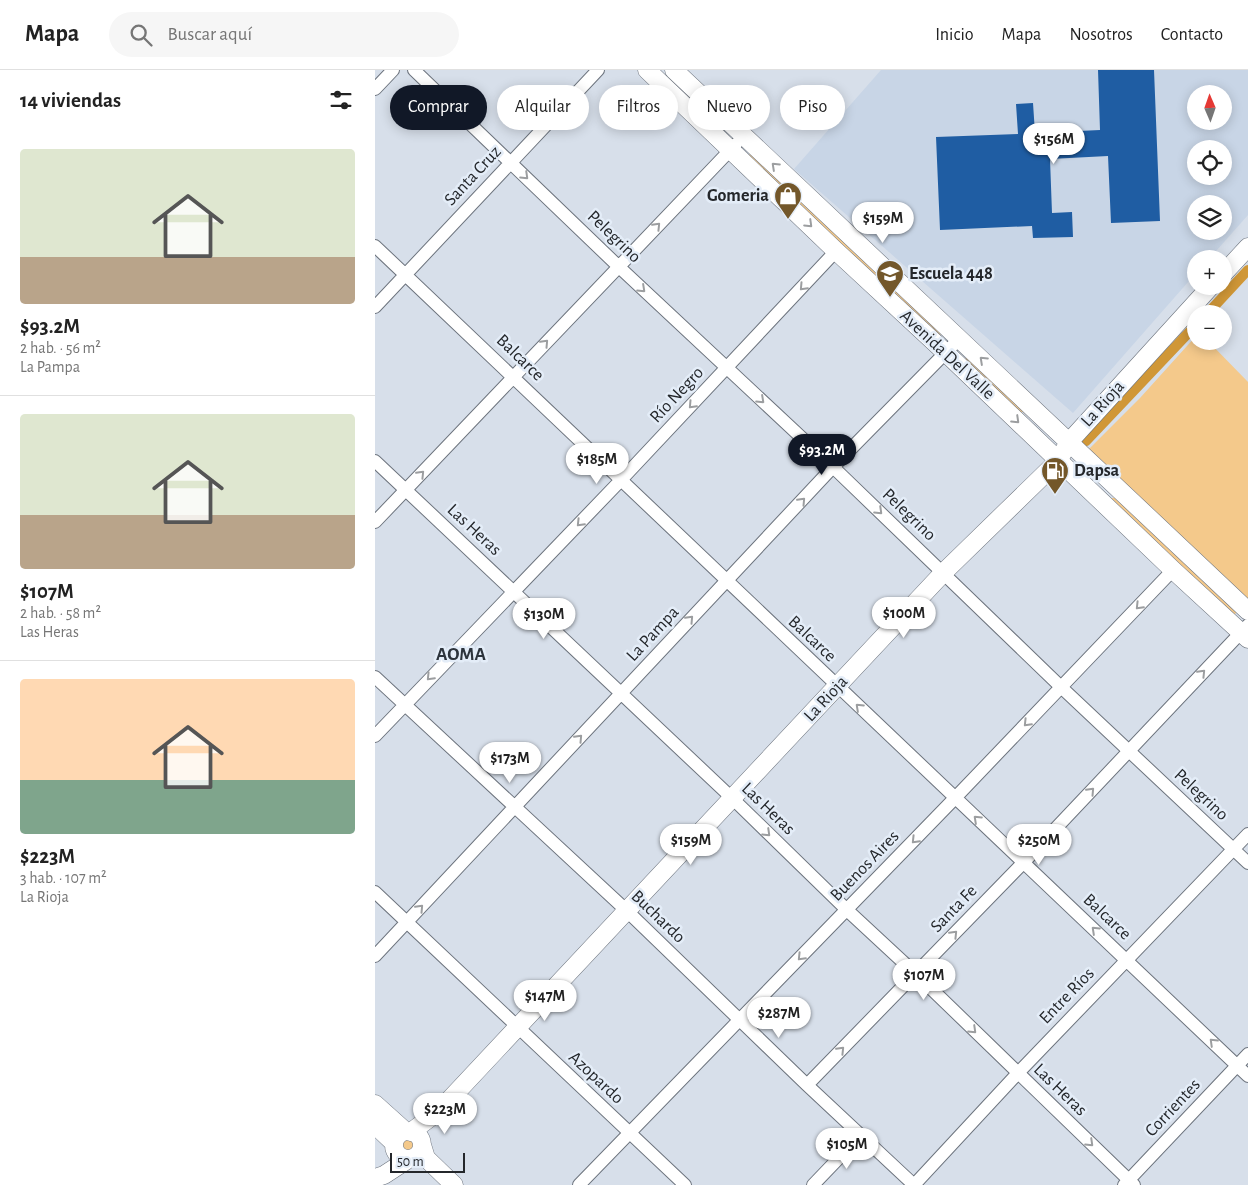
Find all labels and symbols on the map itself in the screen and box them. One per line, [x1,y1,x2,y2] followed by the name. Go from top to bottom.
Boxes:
[1187,85,1233,130] north arrow
[1019,122,1089,165] pin: $156M
[441,143,505,209] street label: Santa Cruz
[771,163,780,172] one-way arrow
[520,170,529,179] one-way arrow
[773,181,803,220] shop icon: Gomeria
[707,187,769,205] place label: Gomeria
[848,202,918,244] pin: $159M
[584,207,644,267] street label: Pelegrino
[803,218,812,227] one-way arrow
[651,222,660,231] one-way arrow
[875,259,905,298] school or university icon: Escuela 448
[909,265,993,283] place label: Escuela 448
[800,281,809,290] one-way arrow
[637,283,646,292] one-way arrow
[896,307,998,403] street label: Avenida Del Valle
[493,331,547,385] street label: Balcarce
[539,340,548,349] one-way arrow
[980,357,989,366] one-way arrow
[647,363,707,427] street label: Río Negro
[1078,378,1128,430] street label: La Rioja
[755,394,764,403] one-way arrow
[689,399,698,408] one-way arrow
[1010,414,1019,423] one-way arrow
[781,434,863,476] pin: $93.2M
[562,442,632,485] pin: $185M
[1040,456,1070,495] fuel station icon: Dapsa
[1074,462,1120,480] place label: Dapsa
[415,470,424,479] one-way arrow
[879,485,939,545] street label: Pelegrino
[796,498,805,507] one-way arrow
[444,501,504,559] street label: Las Heras
[874,505,883,514] one-way arrow
[577,517,586,526] one-way arrow
[869,596,939,639] pin: $100M
[509,598,579,640] pin: $130M
[1136,600,1145,609] one-way arrow
[623,603,683,665] street label: La Pampa
[785,613,839,665] street label: Balcarce
[684,616,693,625] one-way arrow
[436,645,487,664] district label: AOMA
[1196,670,1205,679] one-way arrow
[427,672,436,681] one-way arrow
[801,673,851,725] street label: La Rioja
[856,704,865,713] one-way arrow
[1024,717,1033,726] one-way arrow
[573,734,582,743] one-way arrow
[475,742,545,784] pin: $173M
[1171,766,1232,824] street label: Pelegrino
[738,779,798,839] street label: Las Heras
[1085,788,1094,797] one-way arrow
[974,816,983,825] one-way arrow
[656,824,726,866] pin: $159M
[1004,824,1074,866] pin: $250M
[762,827,771,836] one-way arrow
[827,827,903,905] street label: Buenos Aires
[911,835,920,844] one-way arrow
[927,882,981,936] street label: Santa Fe
[628,887,689,947] street label: Buchardo
[1080,891,1134,943] street label: Balcarce
[414,904,423,913] one-way arrow
[1092,927,1101,936] one-way arrow
[948,931,957,940] one-way arrow
[798,951,807,960] one-way arrow
[889,958,959,1001] pin: $107M
[1036,964,1098,1028] street label: Entre Ríos
[510,980,580,1022] pin: $147M
[744,996,814,1039] pin: $287M
[968,1024,977,1033] one-way arrow
[1209,1039,1218,1048] one-way arrow
[835,1047,844,1056] one-way arrow
[565,1048,627,1108] street label: Azopardo
[1030,1060,1090,1120] street label: Las Heras
[1142,1076,1204,1140] street label: Corrientes
[410,1092,480,1135] pin: $223M
[812,1128,882,1170] pin: $105M
[1084,1137,1093,1146] one-way arrow
[390,1150,465,1173] scale bar

